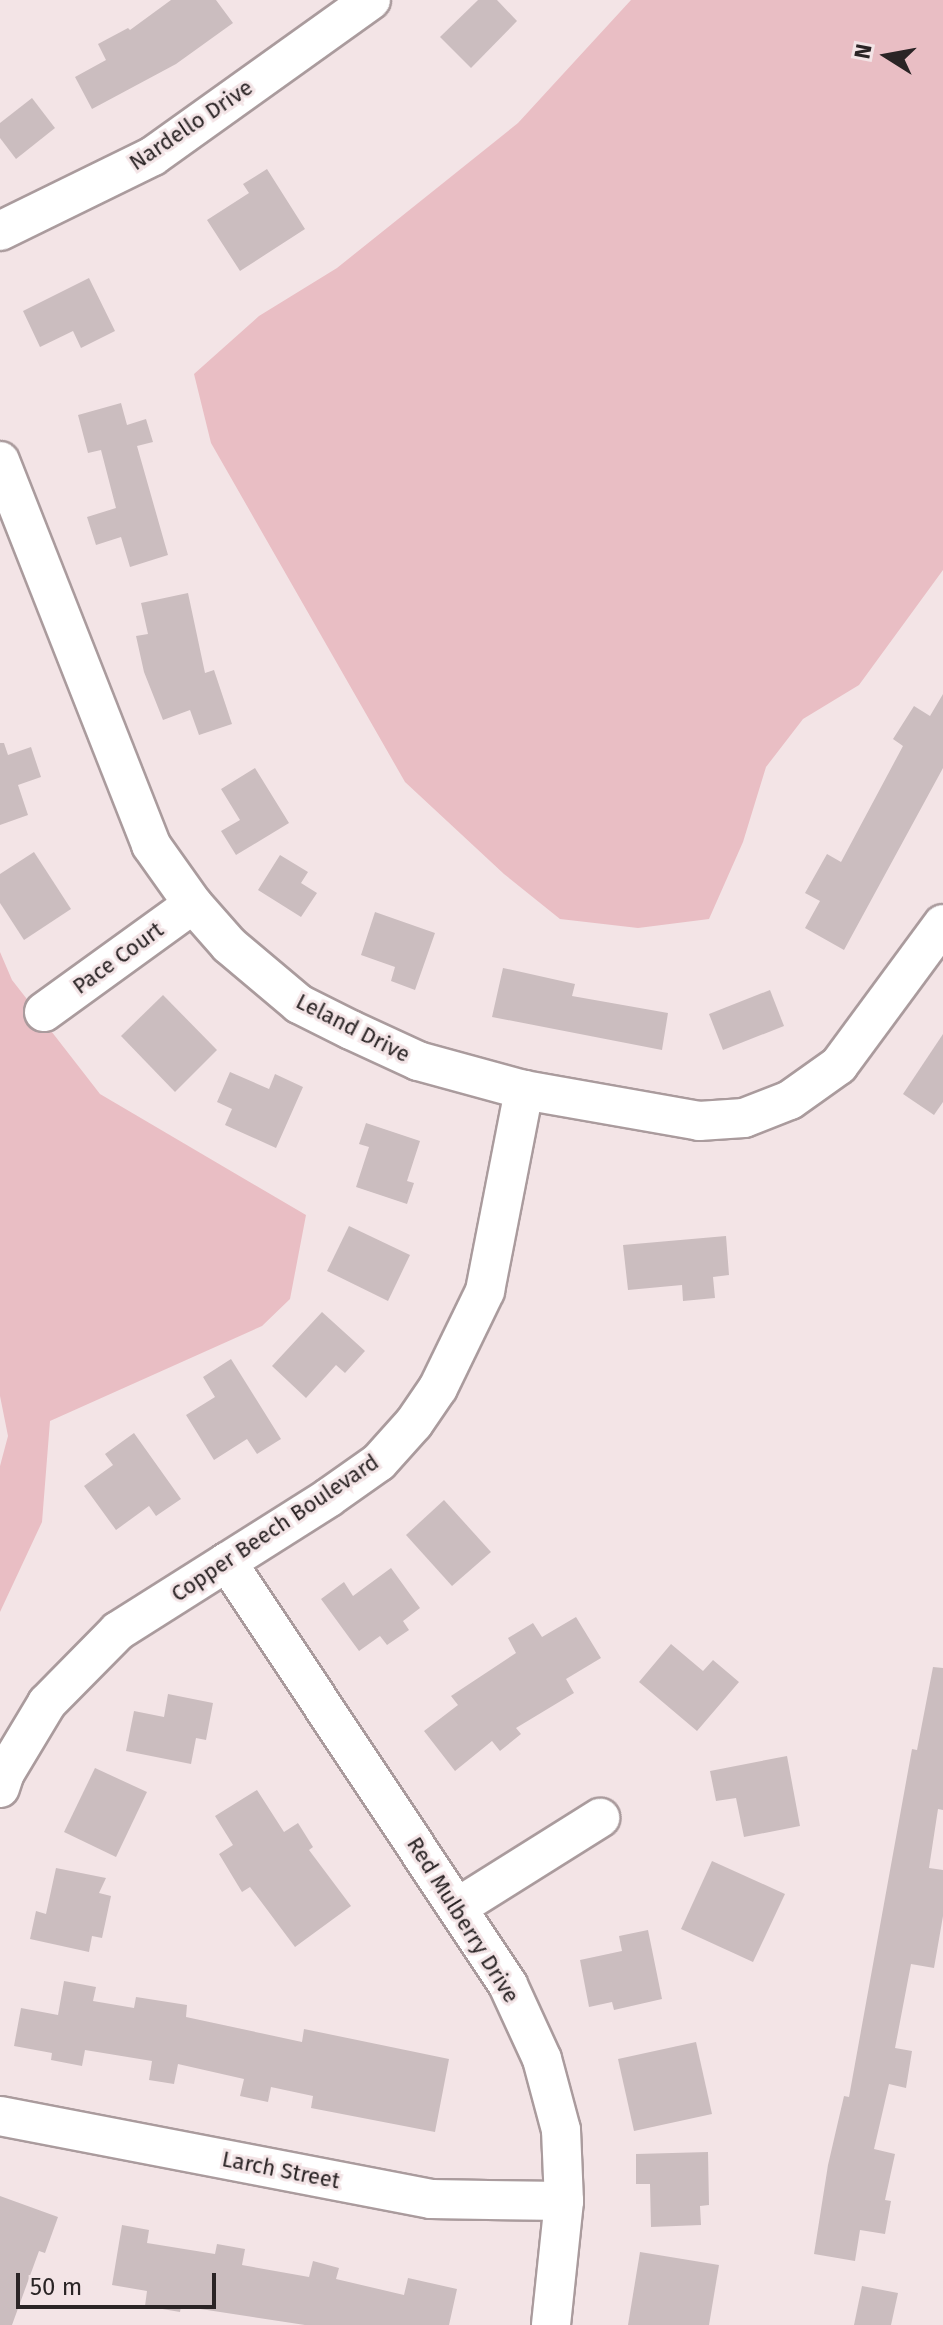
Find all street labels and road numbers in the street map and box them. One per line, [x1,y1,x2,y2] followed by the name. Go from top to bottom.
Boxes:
[124,74,258,176] street label: Nardello Drive
[68,916,168,1000] street label: Pace Court
[292,988,414,1068] street label: Leland Drive
[166,1449,384,1607] street label: Copper Beech Boulevard
[401,1832,525,2008] street label: Red Mulberry Drive
[220,2146,342,2194] street label: Larch Street

